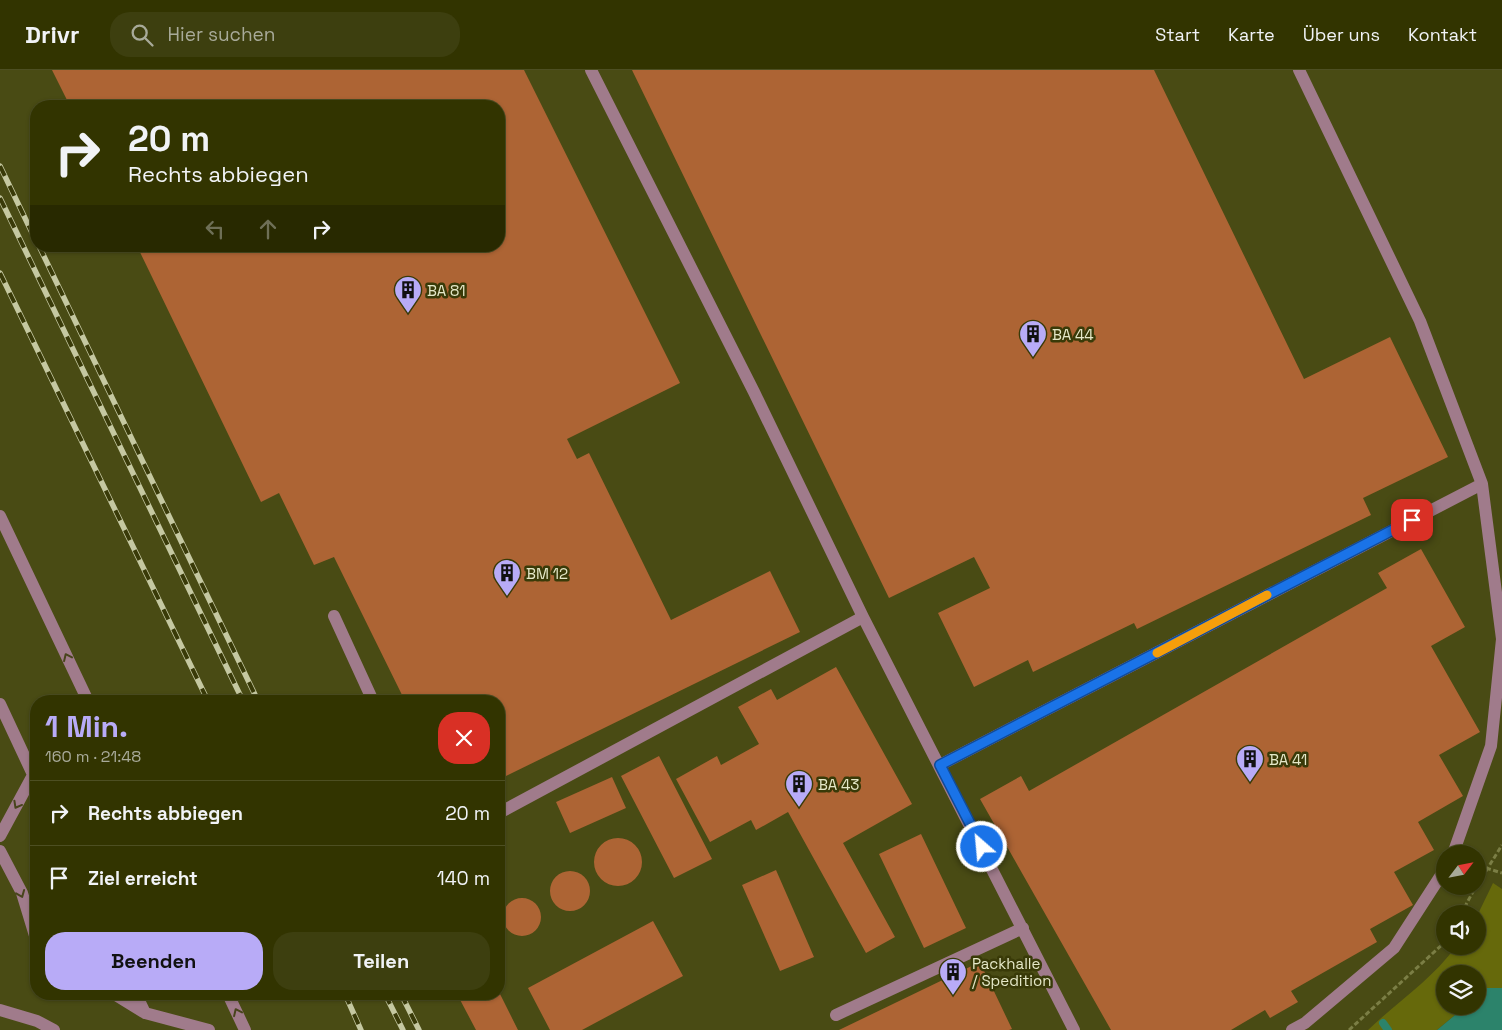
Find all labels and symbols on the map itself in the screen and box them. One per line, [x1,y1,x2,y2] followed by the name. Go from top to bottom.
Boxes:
[393,275,423,314] building icon: BA 81
[427,281,466,300] place label: BA 81
[1018,319,1048,358] building icon: BA 44
[1052,325,1094,344] place label: BA 44
[1391,499,1433,541] pin
[492,558,522,597] building icon: BM 12
[526,564,568,583] place label: BM 12
[63,653,74,662] one-way arrow
[1235,744,1265,783] building icon: BA 41
[1269,750,1307,769] place label: BA 41
[784,769,814,808] building icon: BA 43
[818,775,859,794] place label: BA 43
[13,800,23,809] one-way arrow
[955,820,1007,872] position arrow
[1436,845,1486,895] north arrow
[15,889,25,898] one-way arrow
[972,954,1052,990] place label: Packhalle / Spedition
[938,957,968,996] building icon: Packhalle / Spedition
[232,1008,243,1017] one-way arrow

